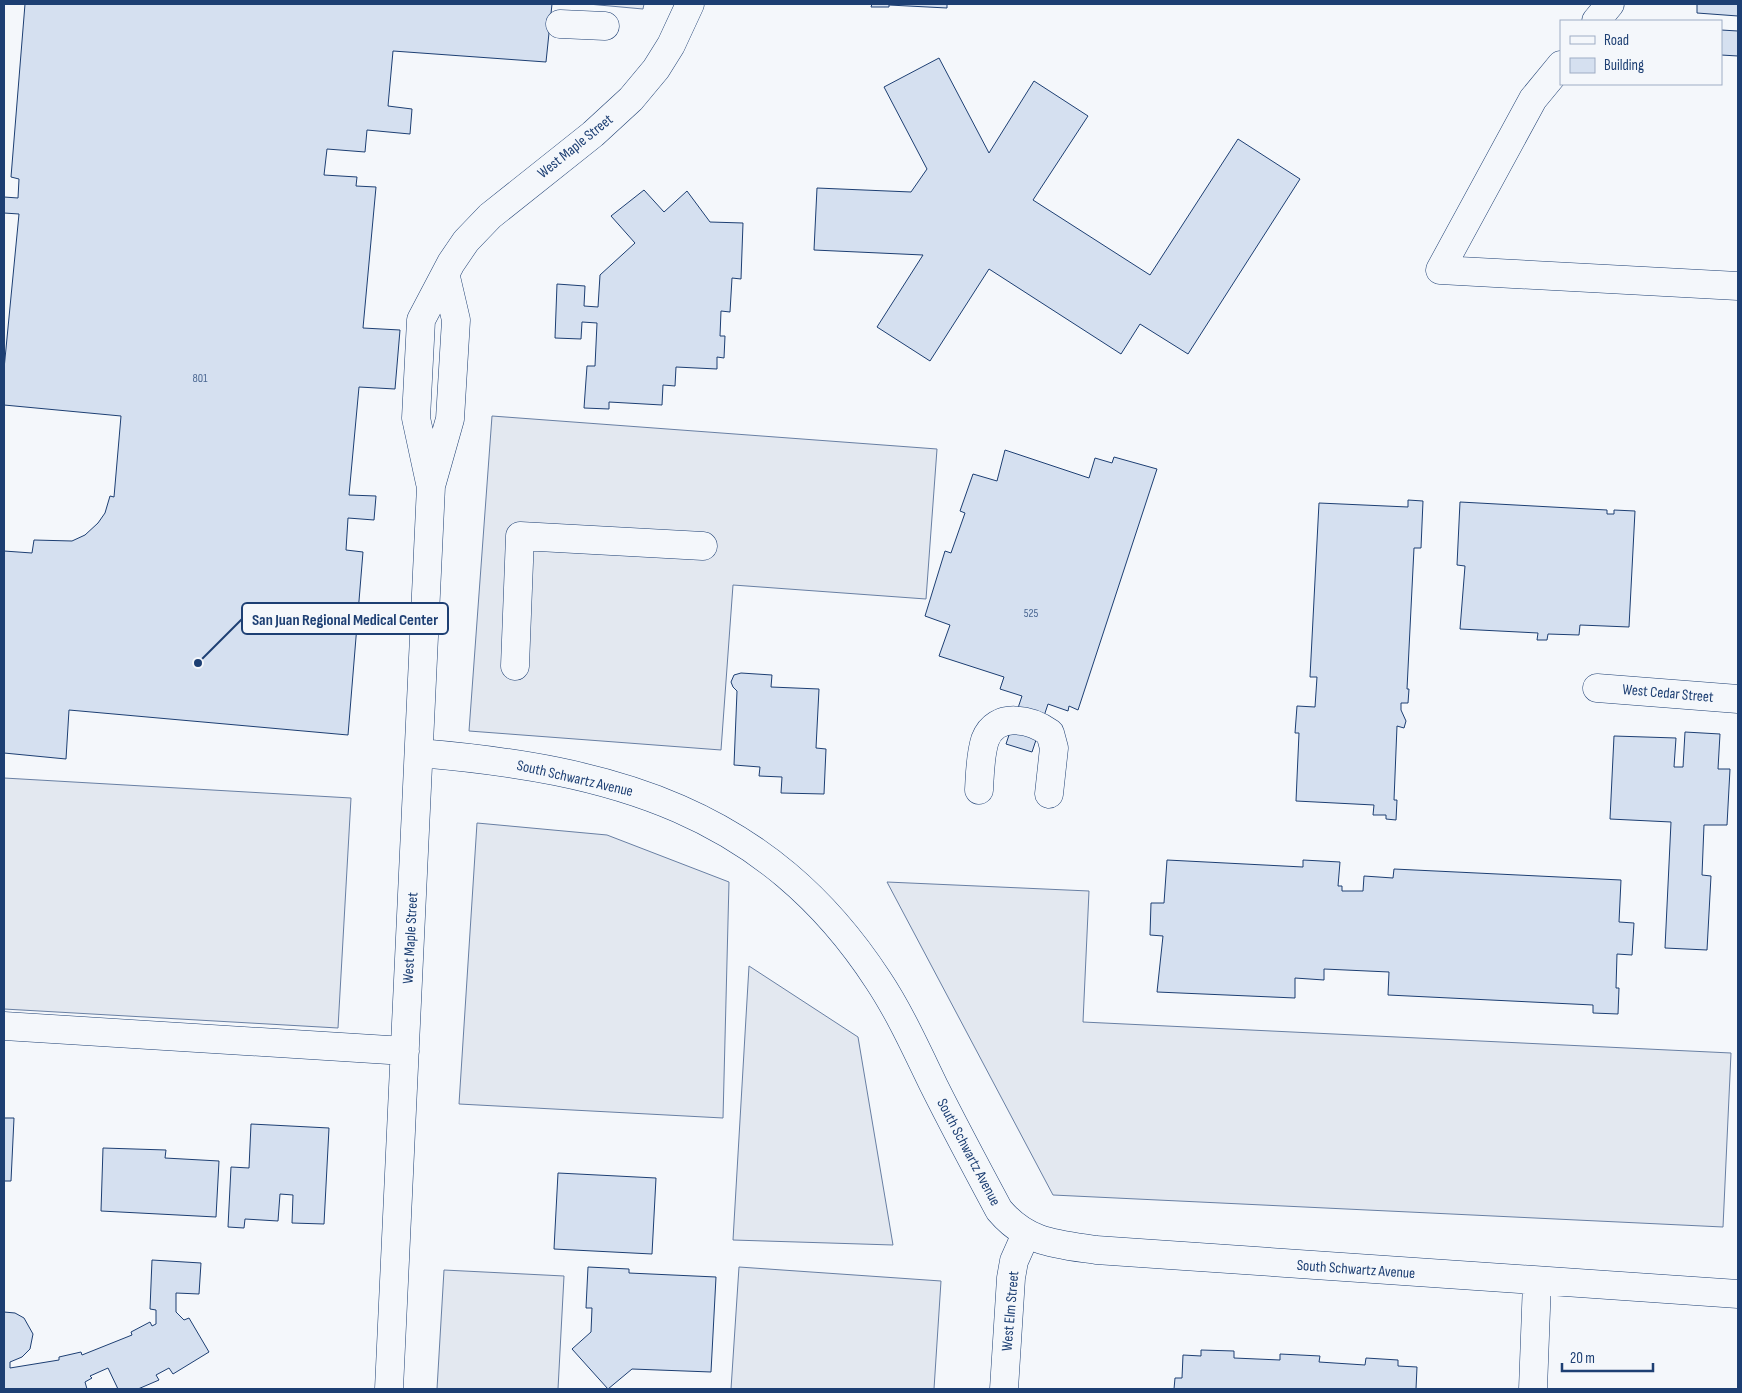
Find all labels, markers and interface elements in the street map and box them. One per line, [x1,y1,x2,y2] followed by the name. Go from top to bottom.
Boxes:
[1560,20,1722,85] legend
[1604,31,1629,50] text: Road
[1604,56,1644,75] text: Building
[534,110,617,183] street label: West Maple Street
[193,371,208,386] house number: 801
[242,603,448,634] callout: San Juan Regional Medical Center
[1024,606,1038,621] house number: 525
[252,611,438,630] text: San Juan Regional Medical Center
[1622,680,1715,707] street label: West Cedar Street
[515,756,635,801] street label: South Schwartz Avenue
[399,891,422,984] street label: West Maple Street
[932,1095,1005,1209] street label: South Schwartz Avenue
[1296,1256,1416,1283] street label: South Schwartz Avenue
[998,1270,1024,1352] street label: West Elm Street
[1562,1340,1653,1372] scale bar
[1570,1349,1595,1368] text: 20 m

